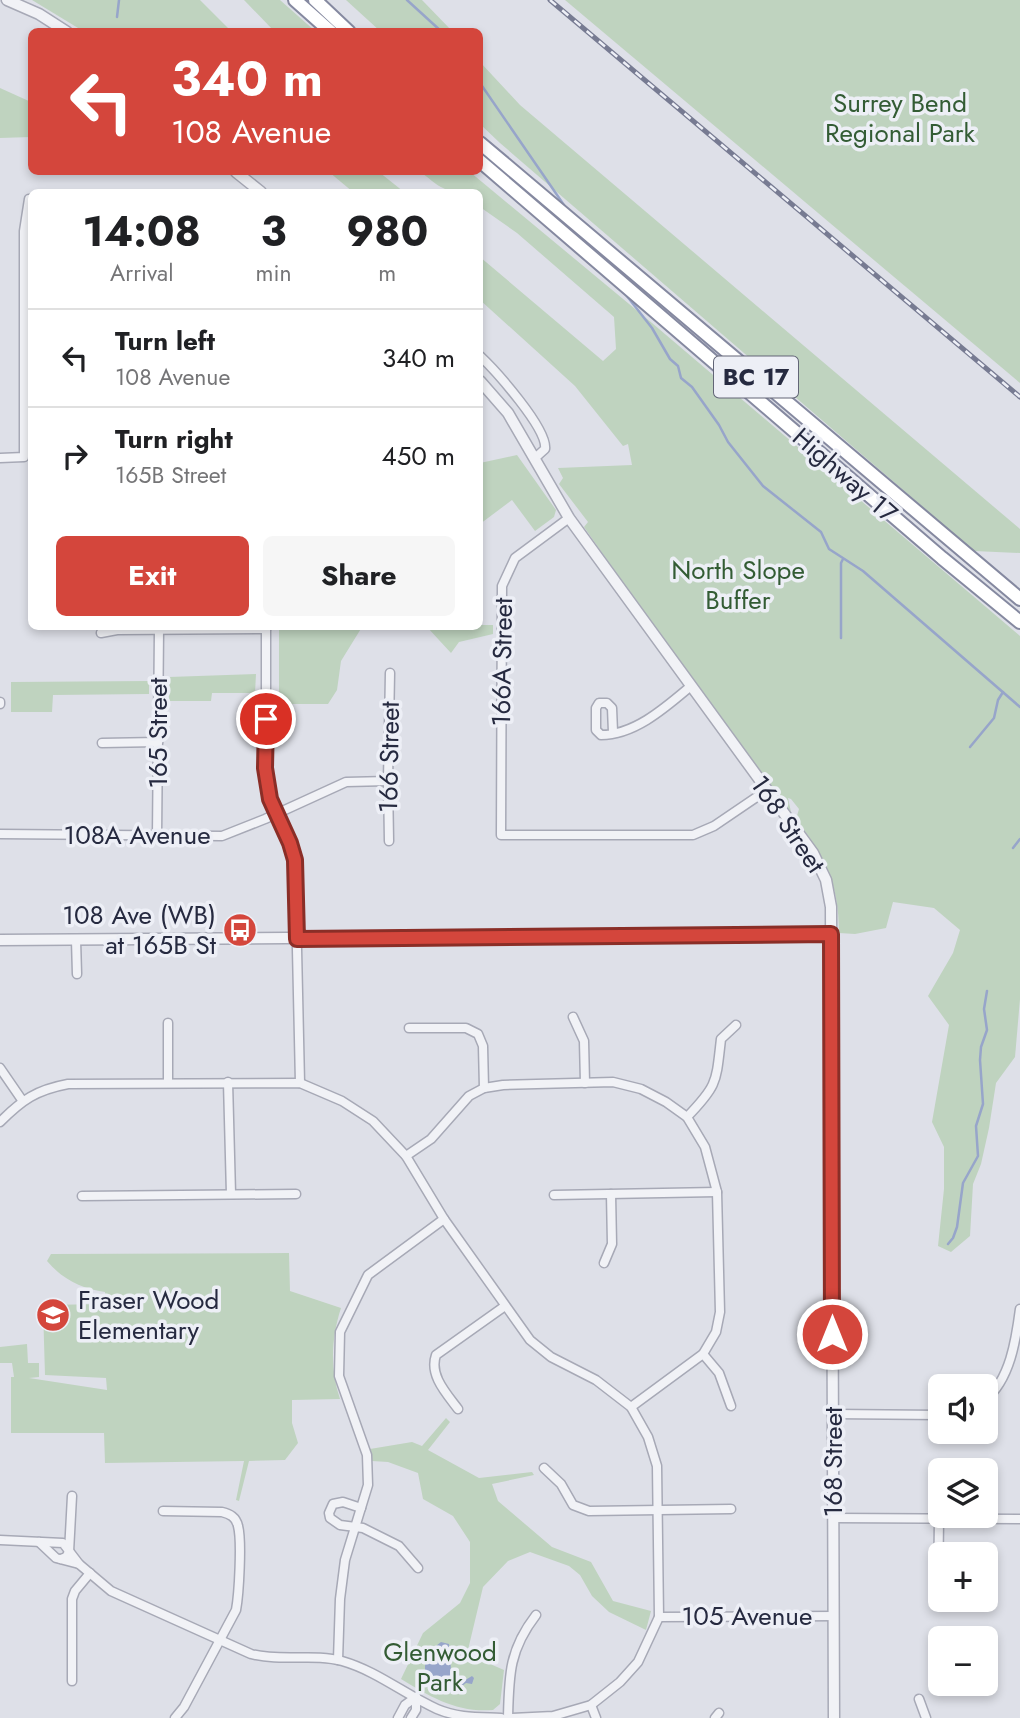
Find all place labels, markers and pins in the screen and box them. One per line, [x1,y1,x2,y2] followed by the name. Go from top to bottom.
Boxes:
[236,689,296,749] pin
[62,896,217,964] place label: 108 Ave (WB) at 165B St
[221,911,259,949] bus stop icon: 108 Ave (WB) at 165B St
[78,1281,219,1349] place label: Fraser Wood Elementary
[34,1296,72,1334] school or university icon: Fraser Wood Elementary

